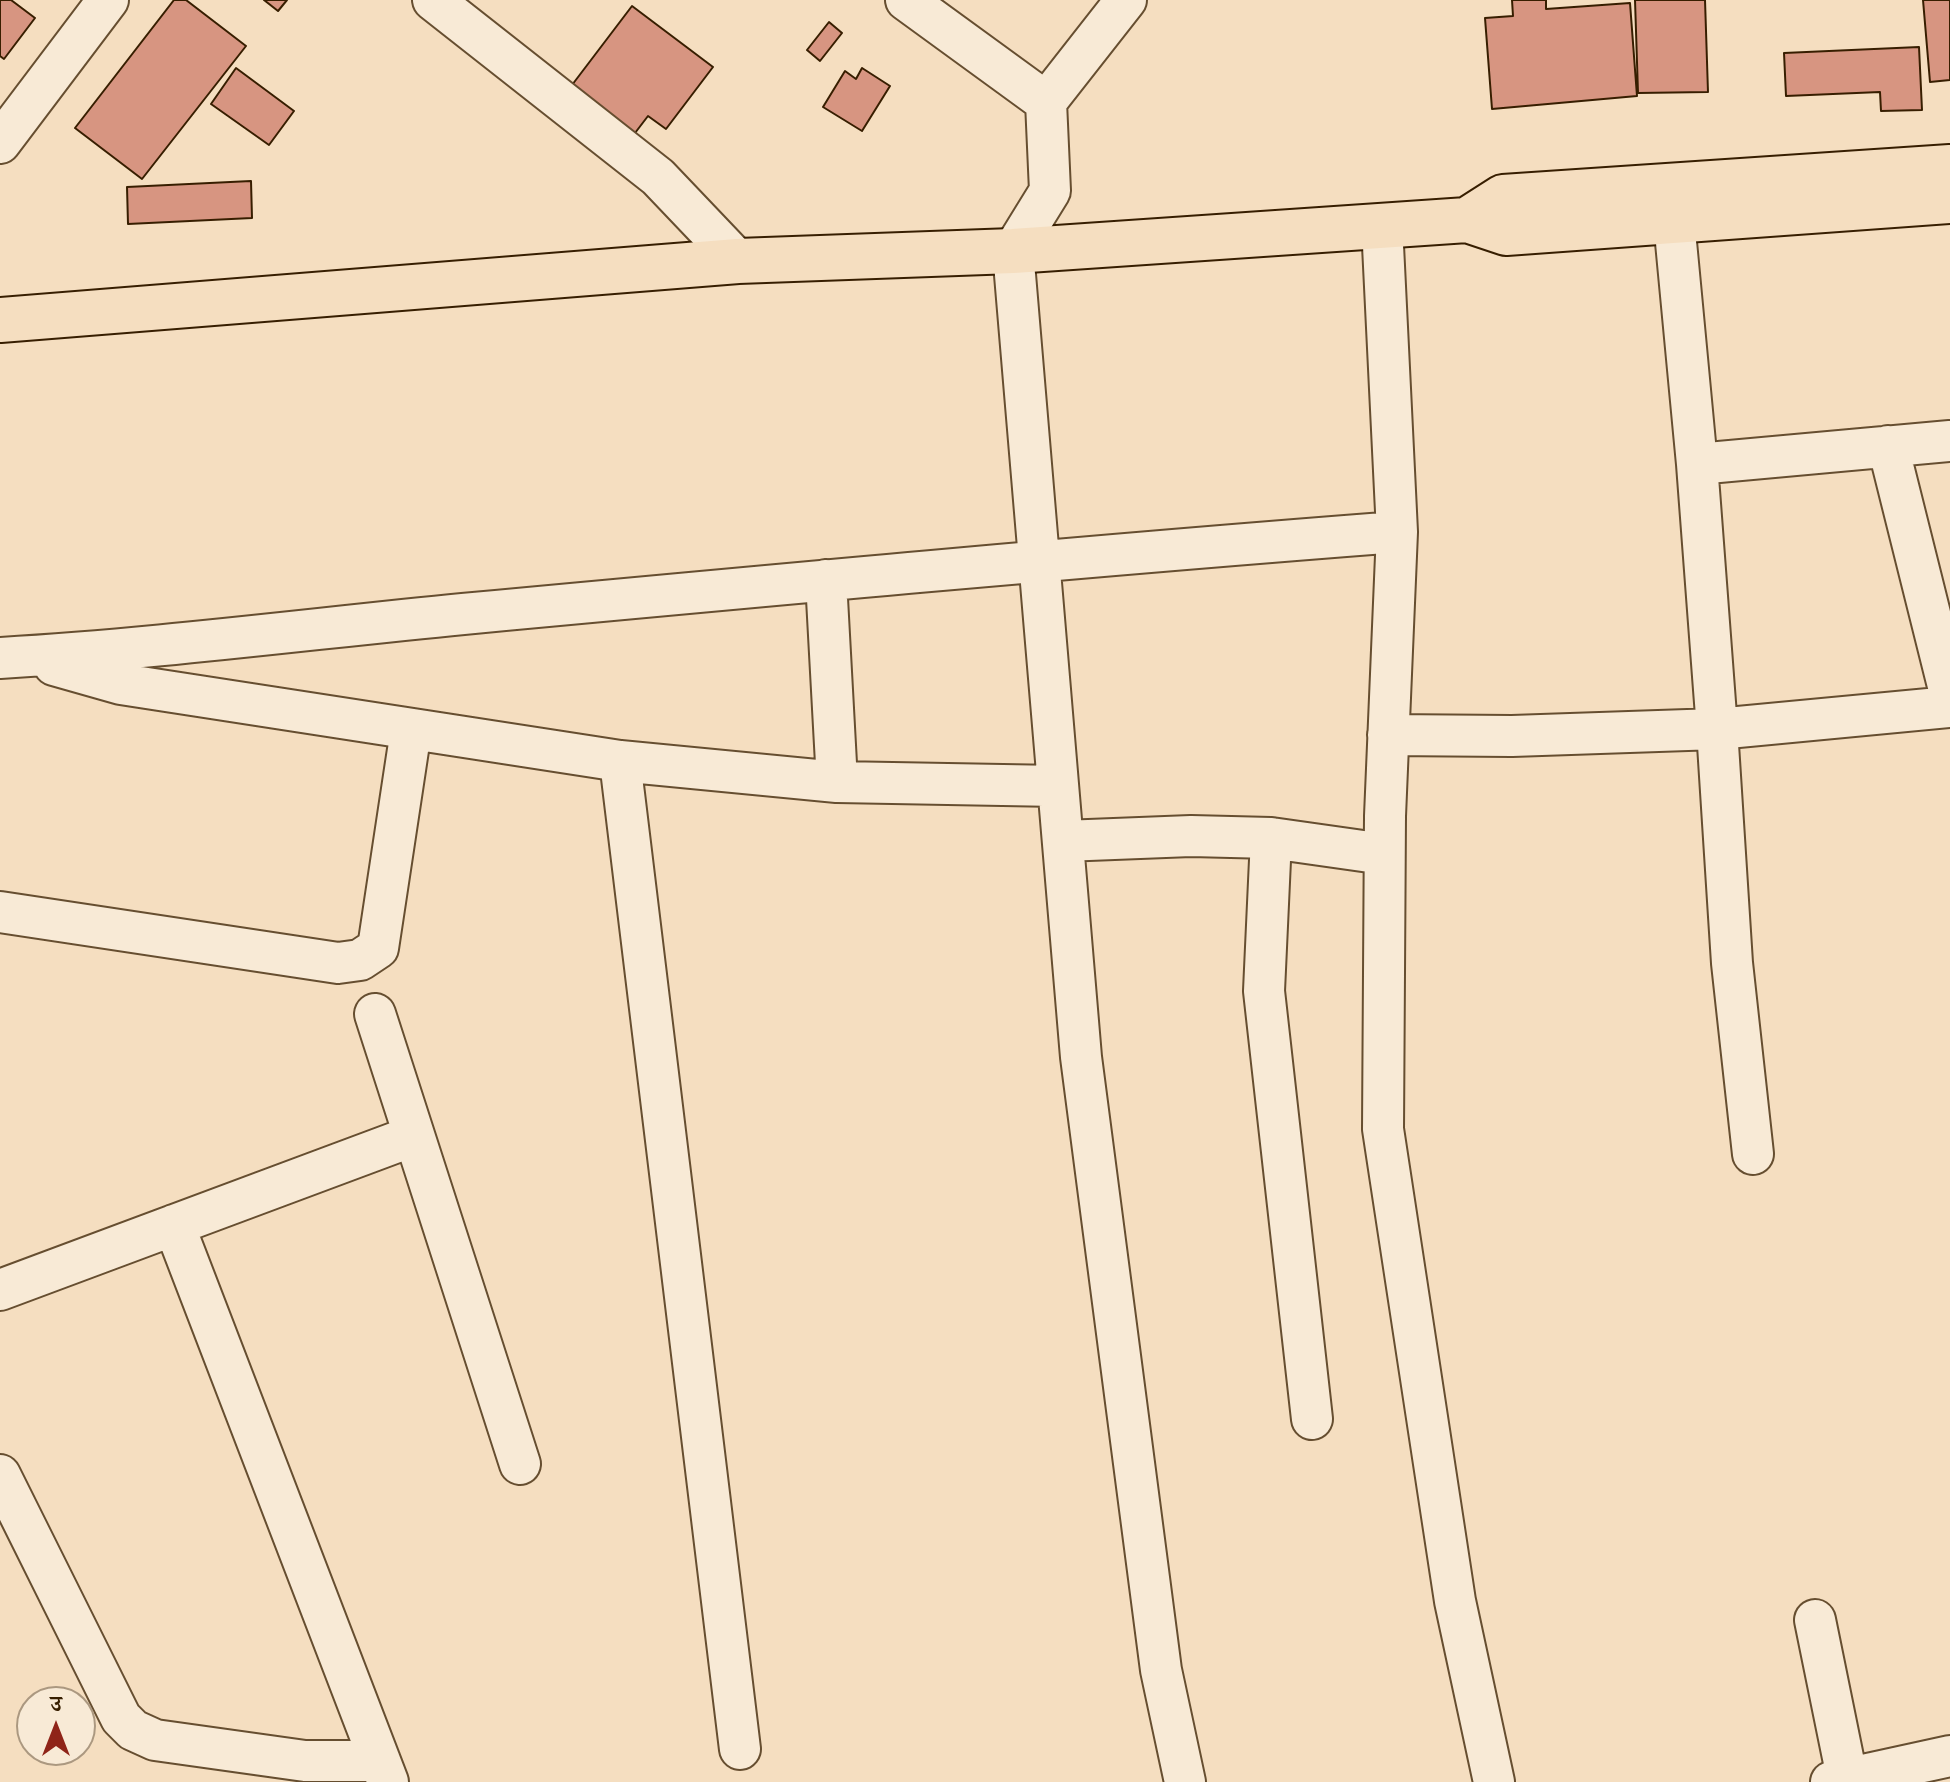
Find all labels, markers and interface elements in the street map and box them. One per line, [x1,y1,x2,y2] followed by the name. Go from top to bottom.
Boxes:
[16,1686,96,1766] north arrow
[50,1689,62,1718] text: उ

